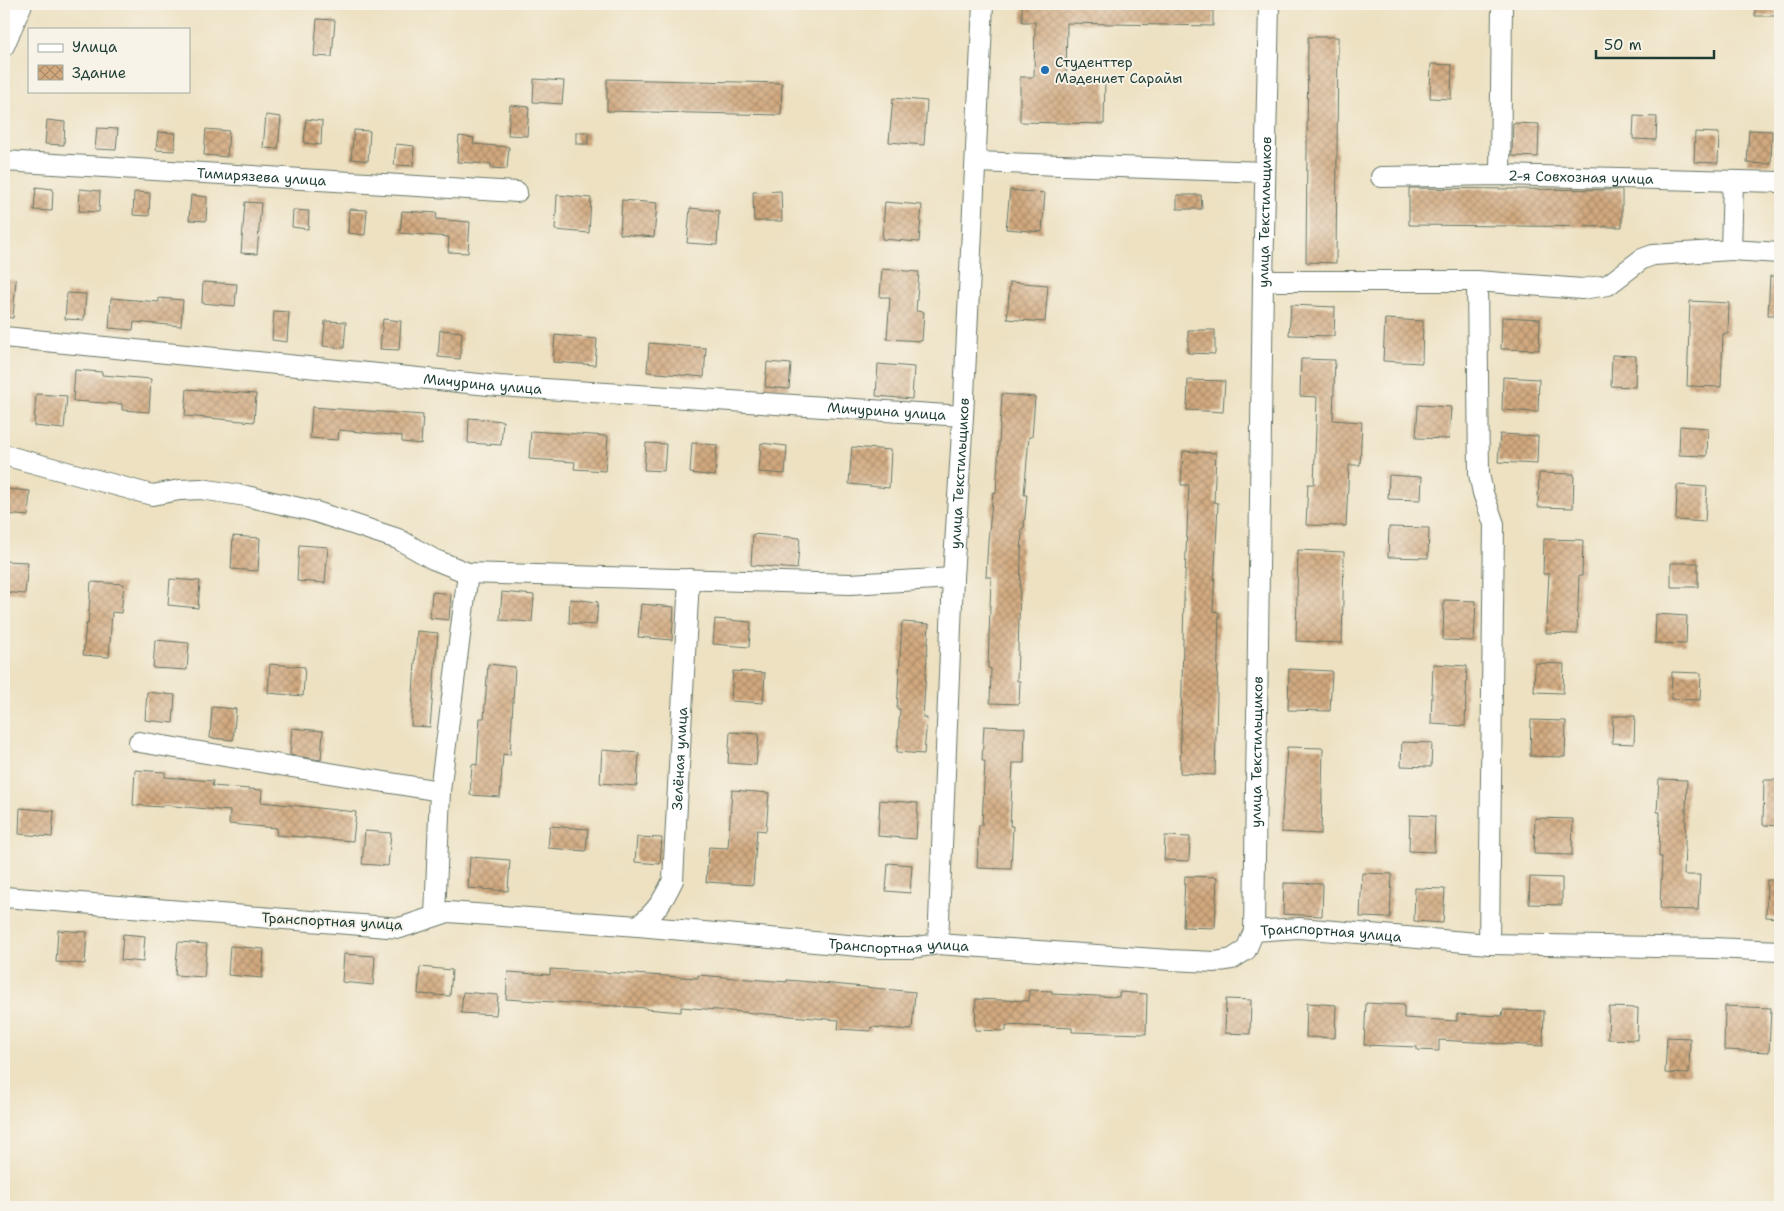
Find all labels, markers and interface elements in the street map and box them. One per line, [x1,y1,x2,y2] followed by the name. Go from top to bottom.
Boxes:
[28,28,190,92] legend
[1596,28,1714,60] scale bar
[1604,35,1642,55] text: 50 m
[72,37,118,57] text: Улица
[1055,53,1182,87] place label: Студенттер Мәдениет Сарайы
[72,63,126,83] text: Здание
[1039,64,1051,76] marker: Студенттер Мәдениет Сарайы
[1254,136,1275,288] street label: улица Текстильщиков
[196,164,327,189] street label: Тимирязева улица
[1508,166,1654,188] street label: 2-я Совхозная улица
[423,370,543,398] street label: Мичурина улица
[827,398,947,424] street label: Мичурина улица
[946,398,973,550] street label: улица Текстильщиков
[1246,676,1267,828] street label: улица Текстильщиков
[668,706,691,811] street label: Зелёная улица
[261,908,403,934] street label: Транспортная улица
[1260,919,1403,946] street label: Транспортная улица
[827,934,970,957] street label: Транспортная улица

